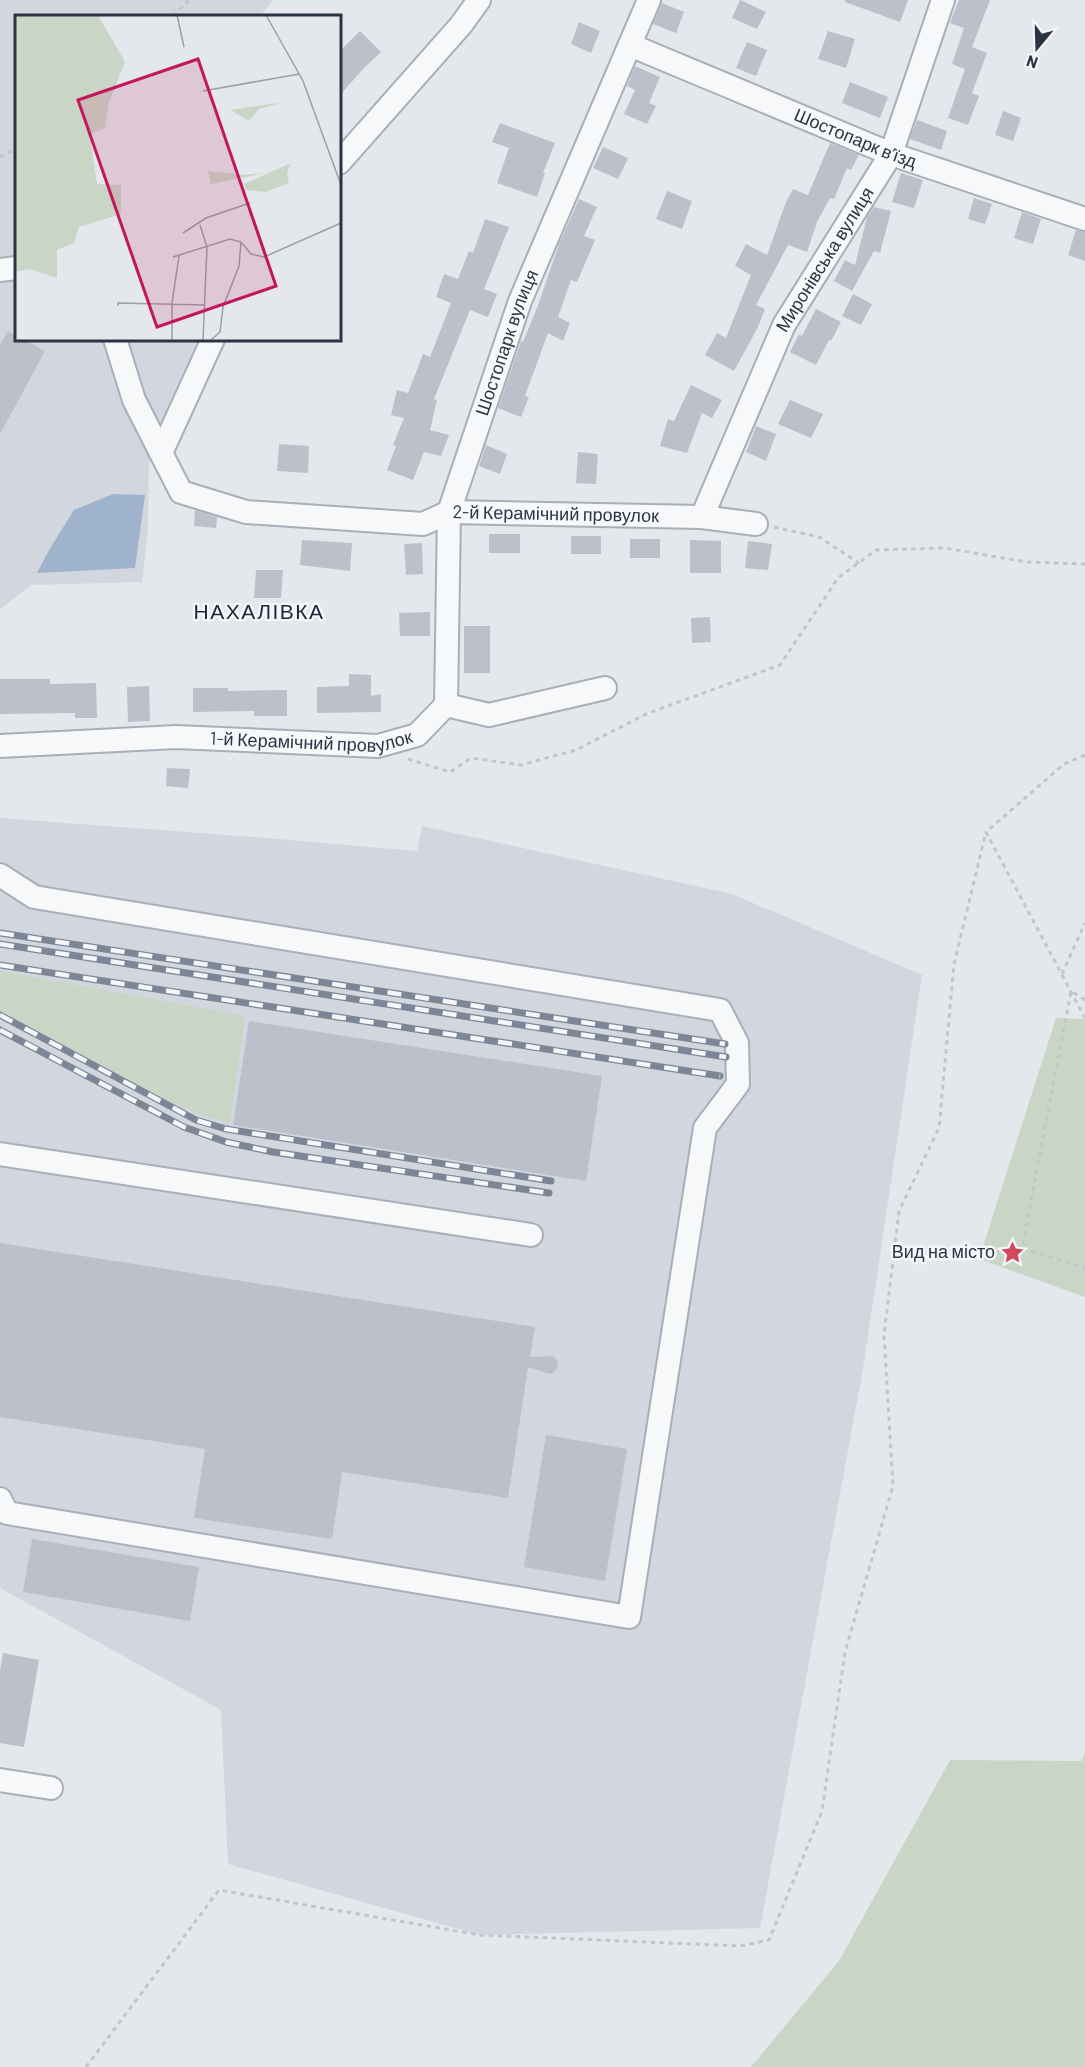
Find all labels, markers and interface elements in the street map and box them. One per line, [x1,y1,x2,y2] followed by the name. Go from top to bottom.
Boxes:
[15,15,340,340] inset map
[1007,18,1067,78] north arrow
[1024,52,1040,73] text: N
[791,103,920,172] street label: Шостопарк в’їзд
[770,182,878,336] street label: Миронівська вулиця
[470,266,542,418] street label: Шостопарк вулиця
[452,500,659,526] street label: 2-й Керамічний провулок
[193,598,325,623] district label: НАХАЛІВКА
[210,725,415,756] street label: 1-й Керамічний провулок
[1000,1239,1026,1265] place icon: Вид на місто
[892,1240,995,1262] place label: Вид на місто

